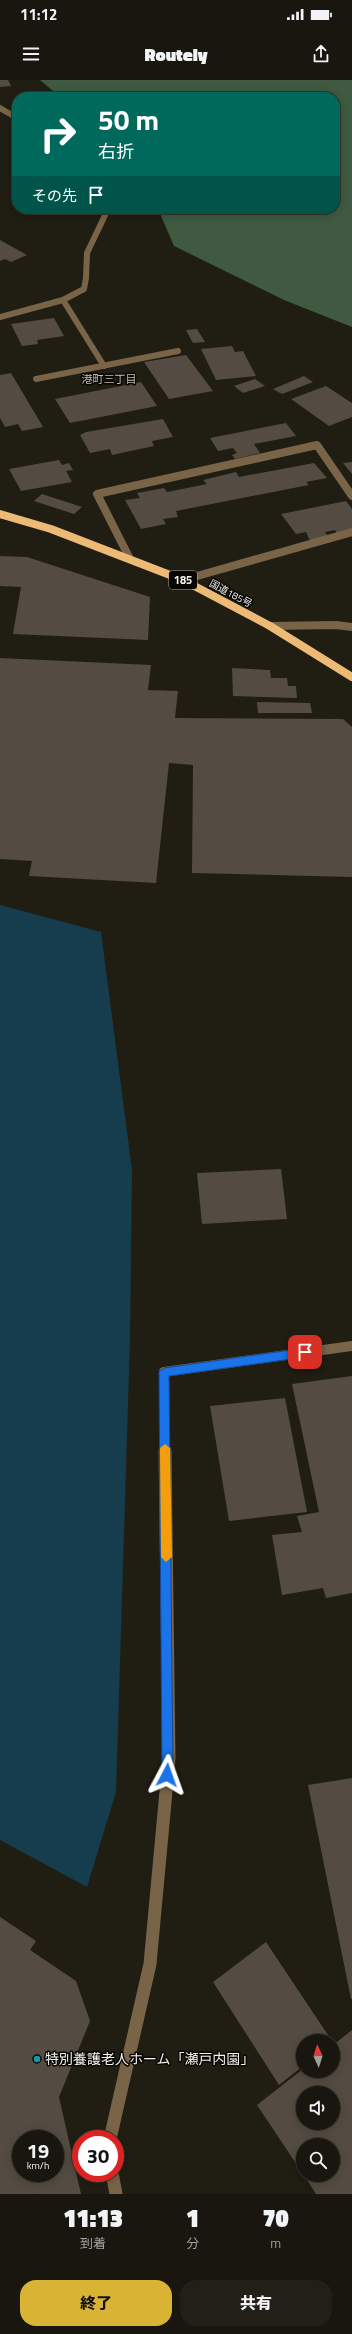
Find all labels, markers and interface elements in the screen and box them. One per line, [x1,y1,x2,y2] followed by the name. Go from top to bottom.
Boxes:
[20,3,57,26] text: 11:12
[144,41,208,68] text: Routely
[20,43,42,65] icon: menu
[310,43,332,65] icon: share
[98,98,159,141] text: 50 m
[32,108,84,160] icon: right
[98,138,134,165] text: 右折
[32,184,77,207] text: その先
[85,184,107,206] icon: arrive
[82,371,137,387] district label: 港町三丁目
[169,571,197,589] road number: 185
[207,576,255,611] street label: 国道185号
[288,1335,322,1369] pin
[294,1341,316,1363] icon: arrive
[146,1754,188,1796] position arrow
[296,2034,340,2078] north arrow
[296,2034,340,2182] map controls
[45,2048,255,2069] place label: 特別養護老人ホーム「瀬戸内園」
[32,2054,42,2064] marker: 特別養護老人ホーム「瀬戸内園」
[296,2086,340,2130] button: sound
[72,2130,124,2182] speed limit sign: 30
[27,2135,49,2166] text: 19
[296,2138,340,2182] button: search
[27,2158,49,2173] text: km/h
[63,2200,123,2236] text: 11:13
[186,2200,199,2236] text: 1
[262,2200,289,2236] text: 70
[80,2233,106,2253] text: 到着
[186,2233,199,2253] text: 分
[270,2233,281,2253] text: m
[20,2280,172,2326] button: 終了
[180,2280,332,2326] button: 共有

